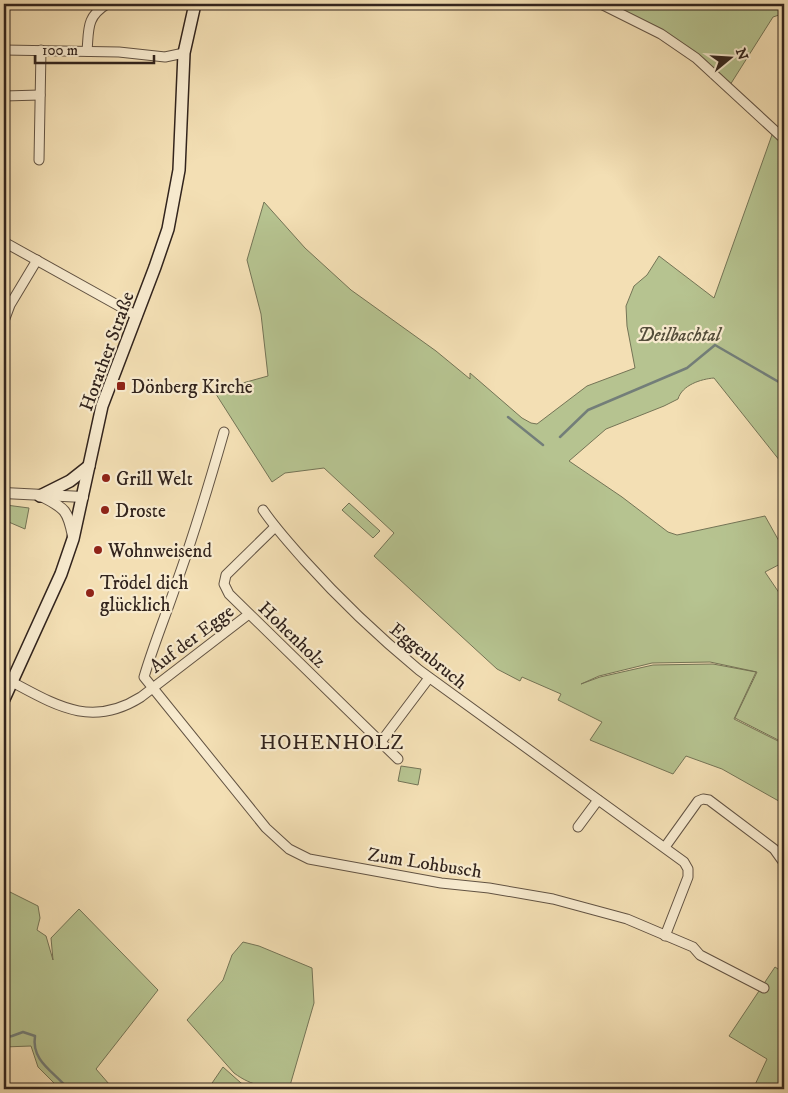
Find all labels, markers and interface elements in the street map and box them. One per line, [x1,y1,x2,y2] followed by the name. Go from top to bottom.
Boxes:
[35,32,154,64] scale bar
[706,32,756,82] north arrow
[42,41,78,60] text: 100 m
[731,46,752,63] text: N
[75,288,140,414] street label: Horather Straße
[637,324,723,347] park label: Deilbachtal
[131,376,253,399] place label: Dönberg Kirche
[115,380,127,392] marker: Dönberg Kirche
[116,468,193,491] place label: Grill Welt
[100,472,112,484] marker: Grill Welt
[115,500,166,523] place label: Droste
[99,504,111,516] marker: Droste
[107,540,212,563] place label: Wohnweisend
[92,544,104,556] marker: Wohnweisend
[100,572,188,617] place label: Trödel dich glücklich
[84,587,96,599] marker: Trödel dich glücklich
[253,597,331,673] street label: Hohenholz
[145,600,239,678] street label: Auf der Egge
[385,618,471,694] street label: Eggenbruch
[260,731,404,756] district label: HOHENHOLZ
[366,843,483,884] street label: Zum Lohbusch

